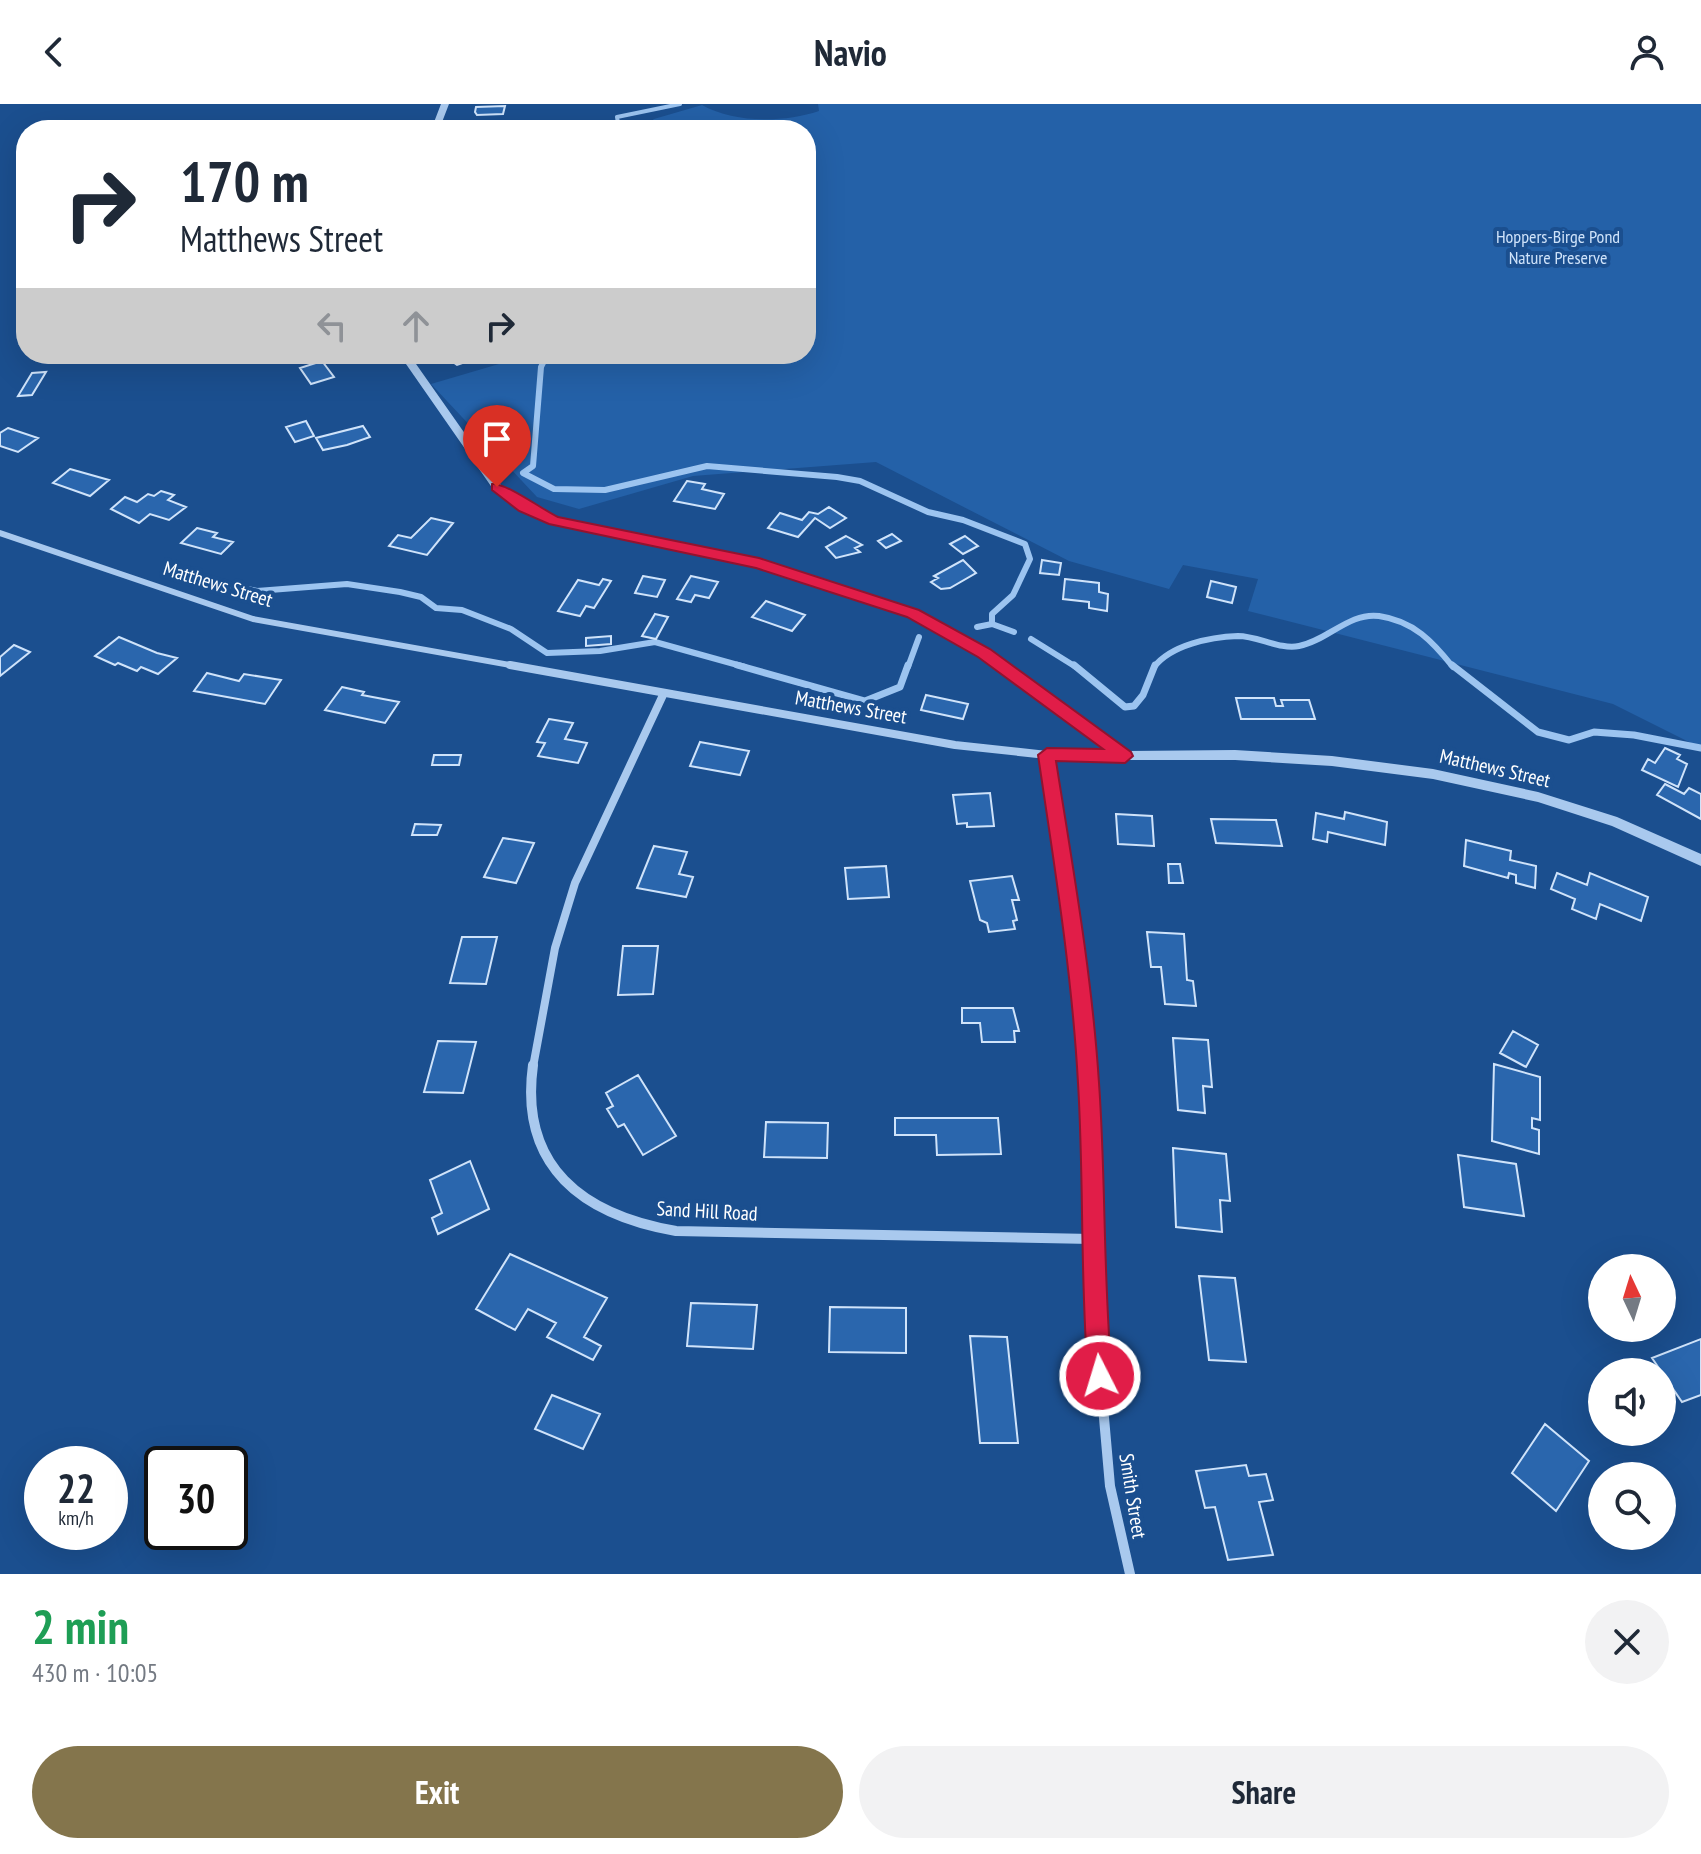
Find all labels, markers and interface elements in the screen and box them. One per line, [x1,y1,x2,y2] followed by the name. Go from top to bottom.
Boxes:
[814,29,887,76] text: Navio
[32,30,76,74] icon: back
[1625,30,1669,74] icon: person
[180,145,309,217] text: 170 m
[48,152,152,256] icon: right
[180,215,383,262] text: Matthews Street
[1496,225,1620,269] park label: Hoppers-Birge Pond Nature Preserve
[310,304,354,348] icon: left
[394,304,438,348] icon: ahead
[478,304,522,348] icon: right
[463,405,531,487] pin
[475,417,519,461] icon: arrive
[160,555,276,613] street label: Matthews Street
[793,684,909,730] street label: Matthews Street
[1437,743,1553,793] street label: Matthews Street
[656,1195,758,1227] street label: Sand Hill Road
[1588,1254,1676,1342] north arrow
[1588,1254,1676,1550] map controls
[1058,1334,1142,1418] position arrow
[1588,1358,1676,1446] button: sound
[144,1446,248,1550] speed limit sign: 30
[1113,1452,1153,1541] street label: Smith Street
[57,1462,95,1514] text: 22
[1588,1462,1676,1550] button: search
[58,1505,94,1531] text: km/h
[32,1595,129,1657] text: 2 min
[1585,1600,1669,1684] button: close
[32,1656,158,1689] text: 430 m · 10:05
[32,1746,843,1838] button: Exit
[859,1746,1669,1838] button: Share

